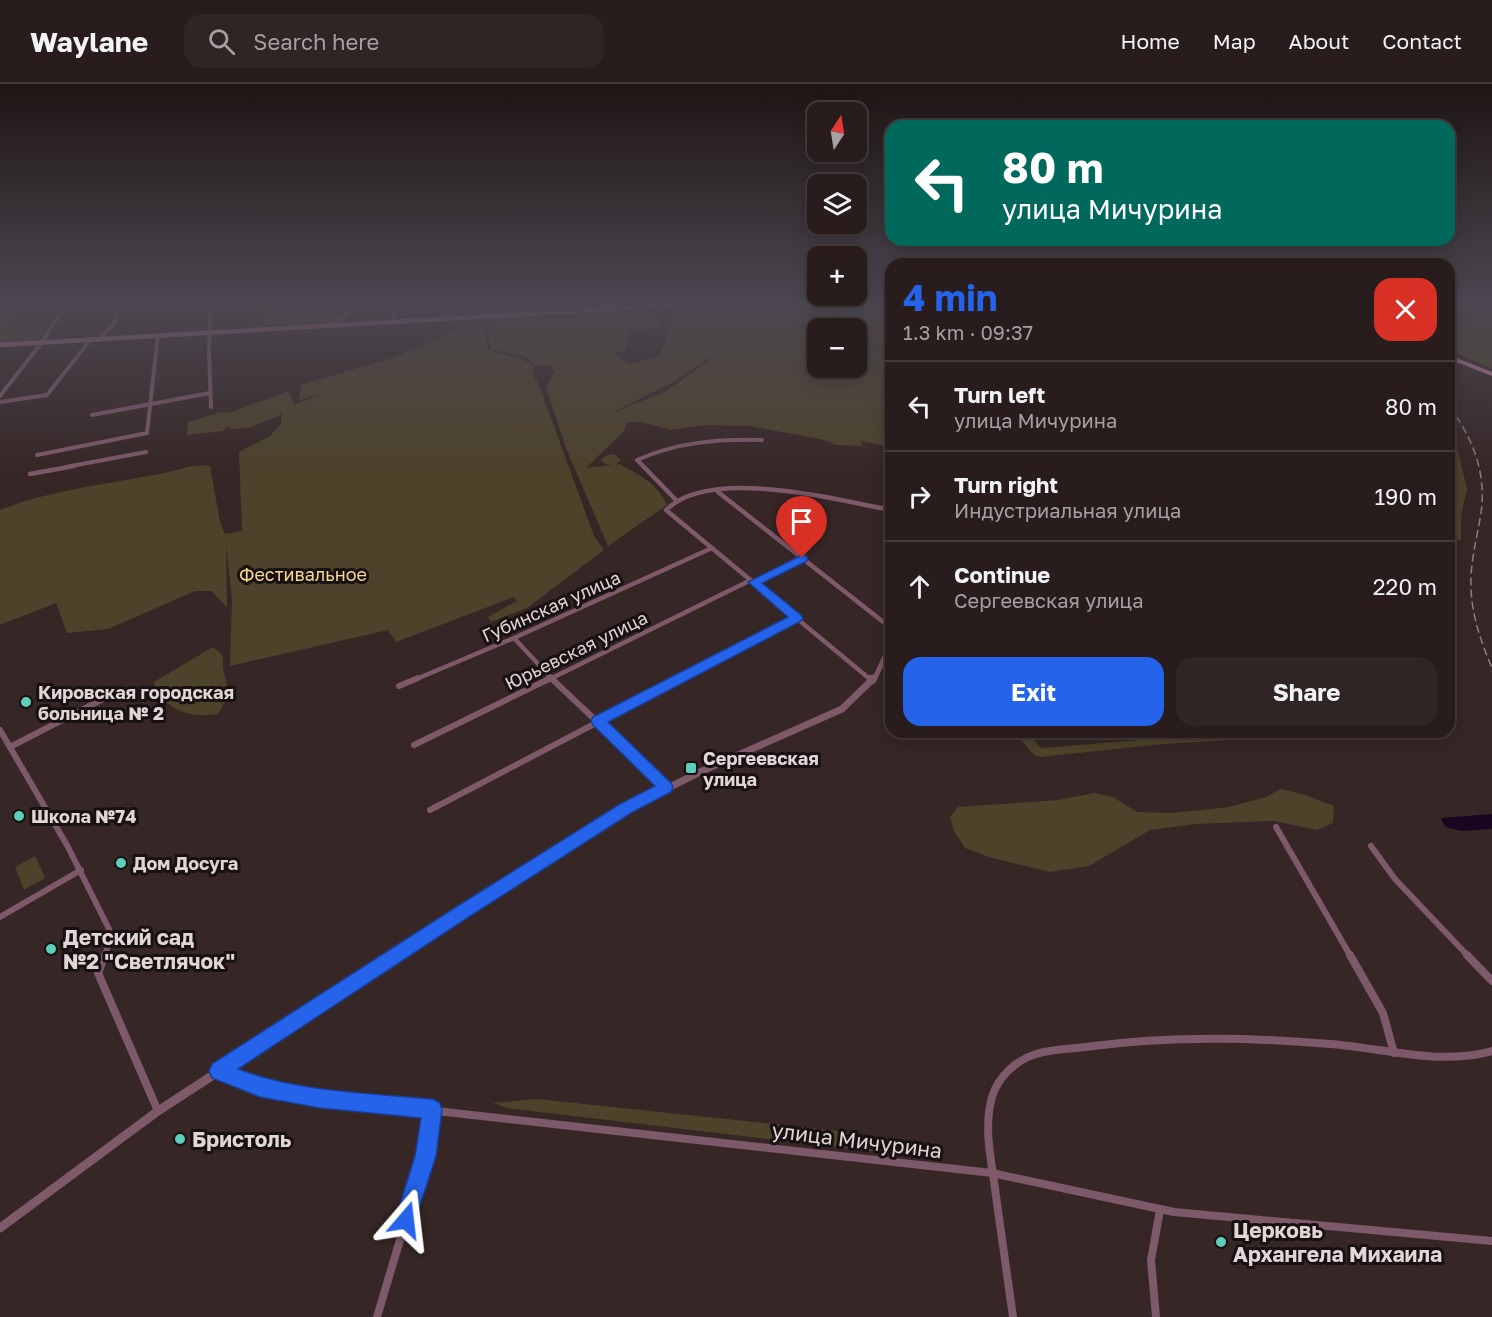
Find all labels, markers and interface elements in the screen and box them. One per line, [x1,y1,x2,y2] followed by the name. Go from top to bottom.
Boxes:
[184,14,604,68] search box
[30,25,148,58] text: Waylane
[205,25,238,58] icon: search
[253,28,379,55] text: Search here
[1120,28,1180,54] text: Home
[1213,28,1256,54] text: Map
[1289,28,1349,54] text: About
[1382,28,1462,54] text: Contact
[807,102,867,162] north arrow
[807,102,867,378] map controls
[1002,142,1103,192] text: 80 m
[903,144,981,222] icon: left
[807,174,867,234] button: layers
[1002,193,1222,225] text: улица Мичурина
[807,246,867,306] button: +
[903,276,998,319] text: 4 min
[1374,278,1437,341] button: close
[807,318,867,378] button: −
[903,320,1033,344] text: 1.3 km · 09:37
[954,381,1045,408] text: Turn left
[903,390,936,423] icon: left
[1385,393,1437,420] text: 80 m
[954,408,1117,432] text: улица Мичурина
[954,471,1058,498] text: Turn right
[903,480,936,513] icon: right
[1374,483,1437,510] text: 190 m
[776,496,827,558] pin
[954,498,1181,522] text: Индустриальная улица
[785,505,818,538] icon: arrive
[954,561,1050,588] text: Continue
[239,563,367,585] park label: Фестивальное
[478,566,624,646] street label: Губинская улица
[903,570,936,603] icon: ahead
[1373,573,1437,600] text: 220 m
[954,588,1144,612] text: Сергеевская улица
[501,606,651,694] street label: Юрьевская улица
[903,657,1164,726] button: Exit
[1176,657,1437,726] button: Share
[38,681,234,724] place label: Кировская городская больница № 2
[19,695,33,709] marker: Кировская городская больница № 2
[703,747,819,790] place label: Сергеевская улица
[684,761,698,775] marker: Сергеевская улица
[31,805,136,827] place label: Школа №74
[12,809,26,823] marker: Школа №74
[133,852,238,874] place label: Дом Досуга
[114,856,128,870] marker: Дом Досуга
[63,924,235,974] place label: Детский сад №2 "Светлячок"
[44,942,58,956] marker: Детский сад №2 "Светлячок"
[770,1117,944,1163] street label: улица Мичурина
[192,1126,292,1152] place label: Бристоль
[173,1132,187,1146] marker: Бристоль
[374,1188,438,1252] position arrow
[1233,1217,1442,1267] place label: Церковь Архангела Михаила
[1214,1235,1228,1249] marker: Церковь Архангела Михаила

